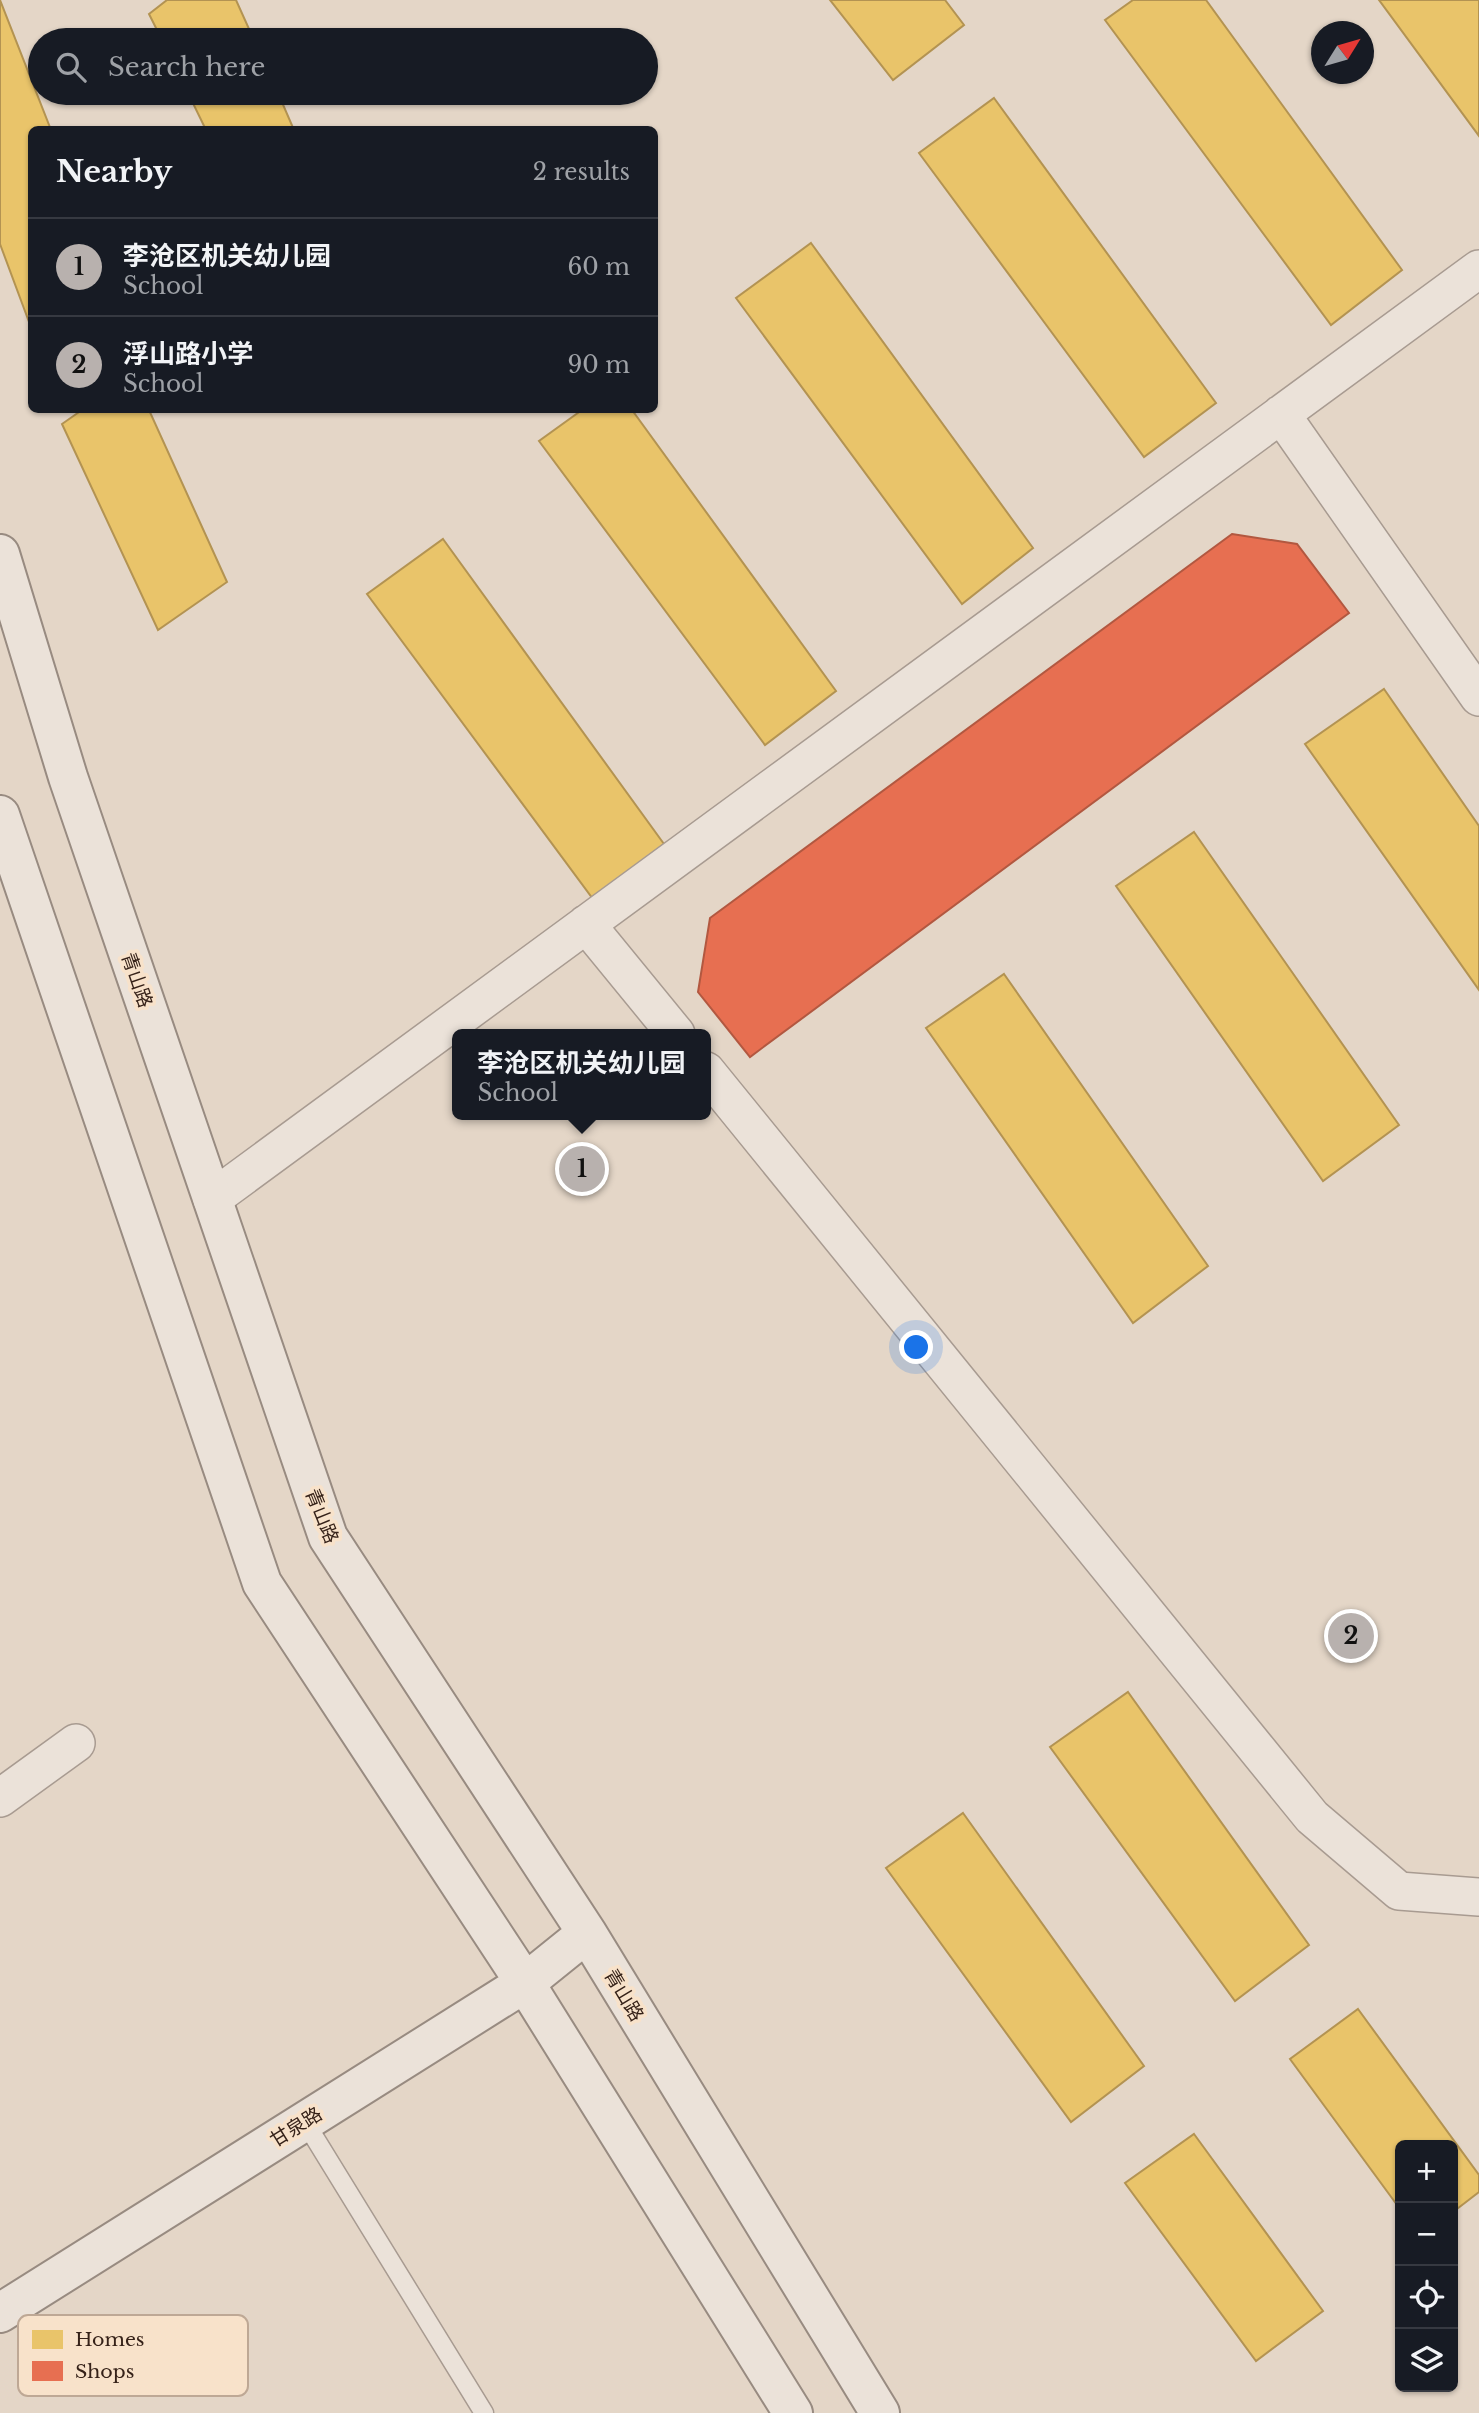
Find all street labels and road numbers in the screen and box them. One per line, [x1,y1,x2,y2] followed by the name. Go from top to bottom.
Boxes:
[117,949,157,1011] street label: 青山路
[301,1485,343,1547] street label: 青山路
[599,1965,649,2025] street label: 青山路
[266,2102,326,2152] street label: 甘泉路

